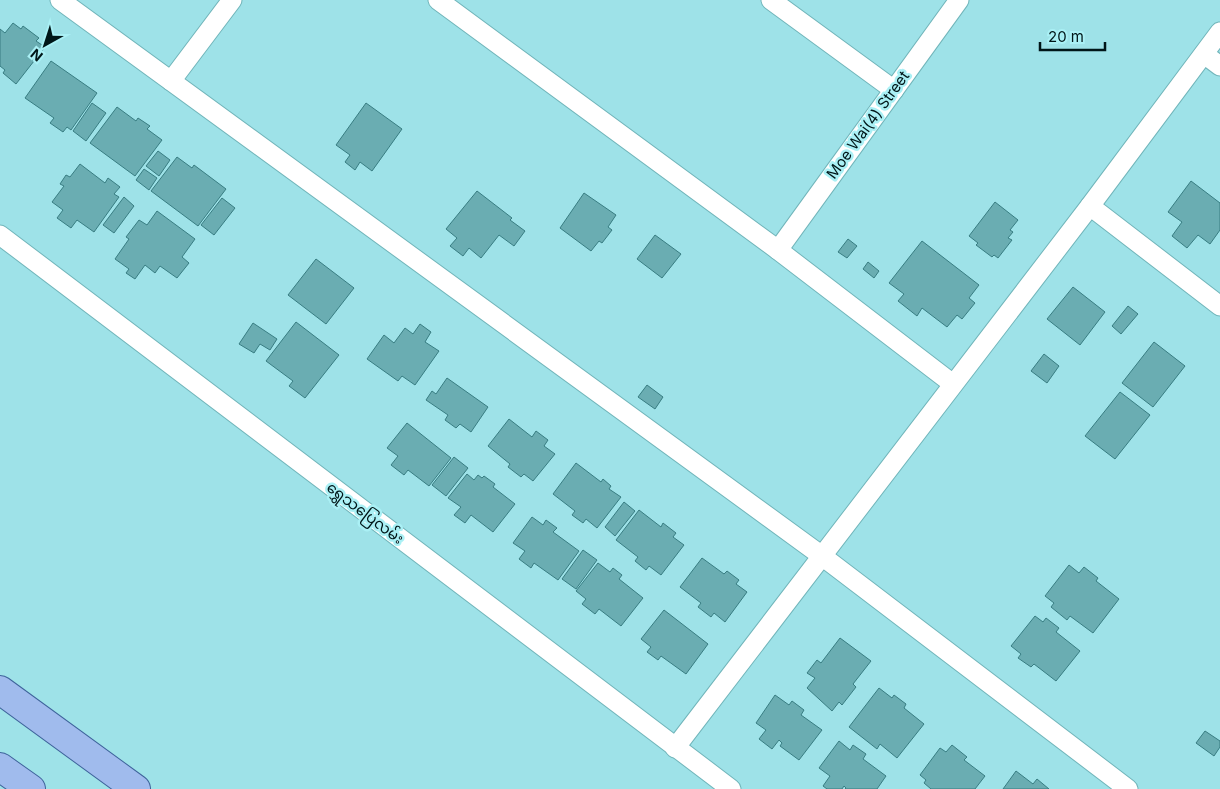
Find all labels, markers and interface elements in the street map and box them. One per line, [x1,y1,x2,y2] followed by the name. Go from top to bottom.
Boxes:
[20,20,70,70] north arrow
[1040,20,1105,52] scale bar
[1048,27,1084,46] text: 20 m
[27,46,46,65] text: N
[822,67,913,182] street label: Moe Wai(4) Street
[321,477,408,550] street label: ရွှေသပြေလမ်း

